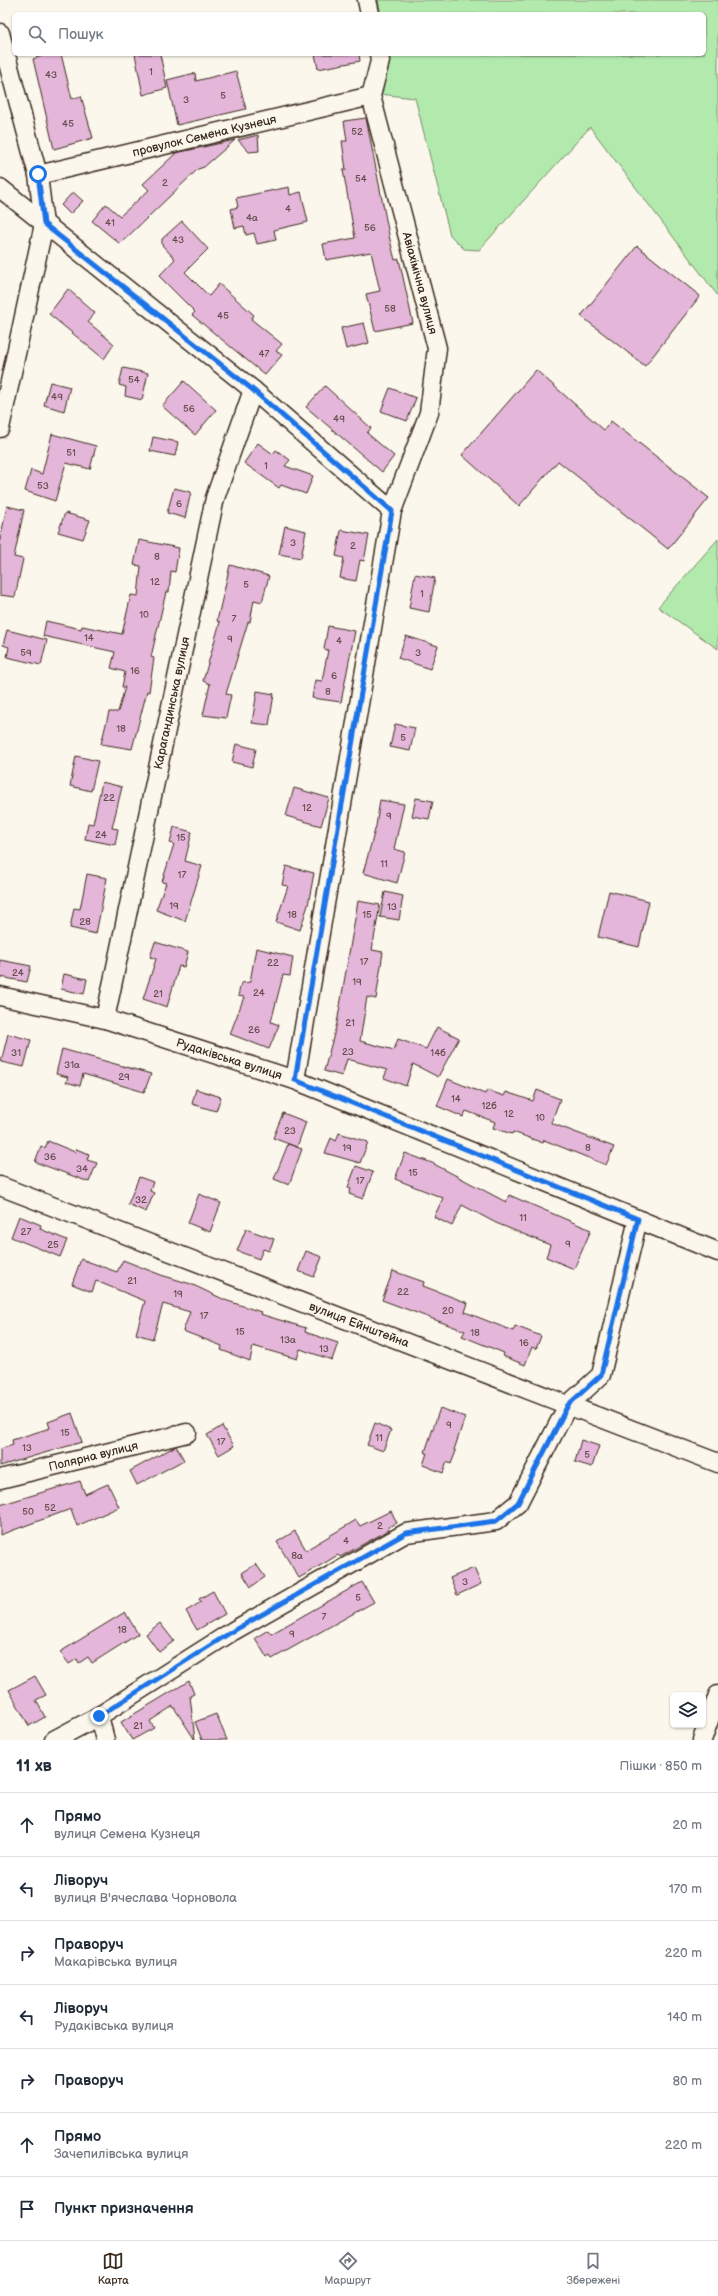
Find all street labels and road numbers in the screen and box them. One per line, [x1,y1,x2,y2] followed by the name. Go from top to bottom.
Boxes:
[131,112,278,160] street label: провулок Семена Кузнеця
[398,229,440,336] street label: Авіахімічна вулиця
[151,635,194,771] street label: Карагандинська вулиця
[174,1035,284,1084] street label: Рудаківська вулиця
[307,1299,411,1351] street label: вулиця Ейнштейна
[47,1438,140,1475] street label: Полярна вулиця

